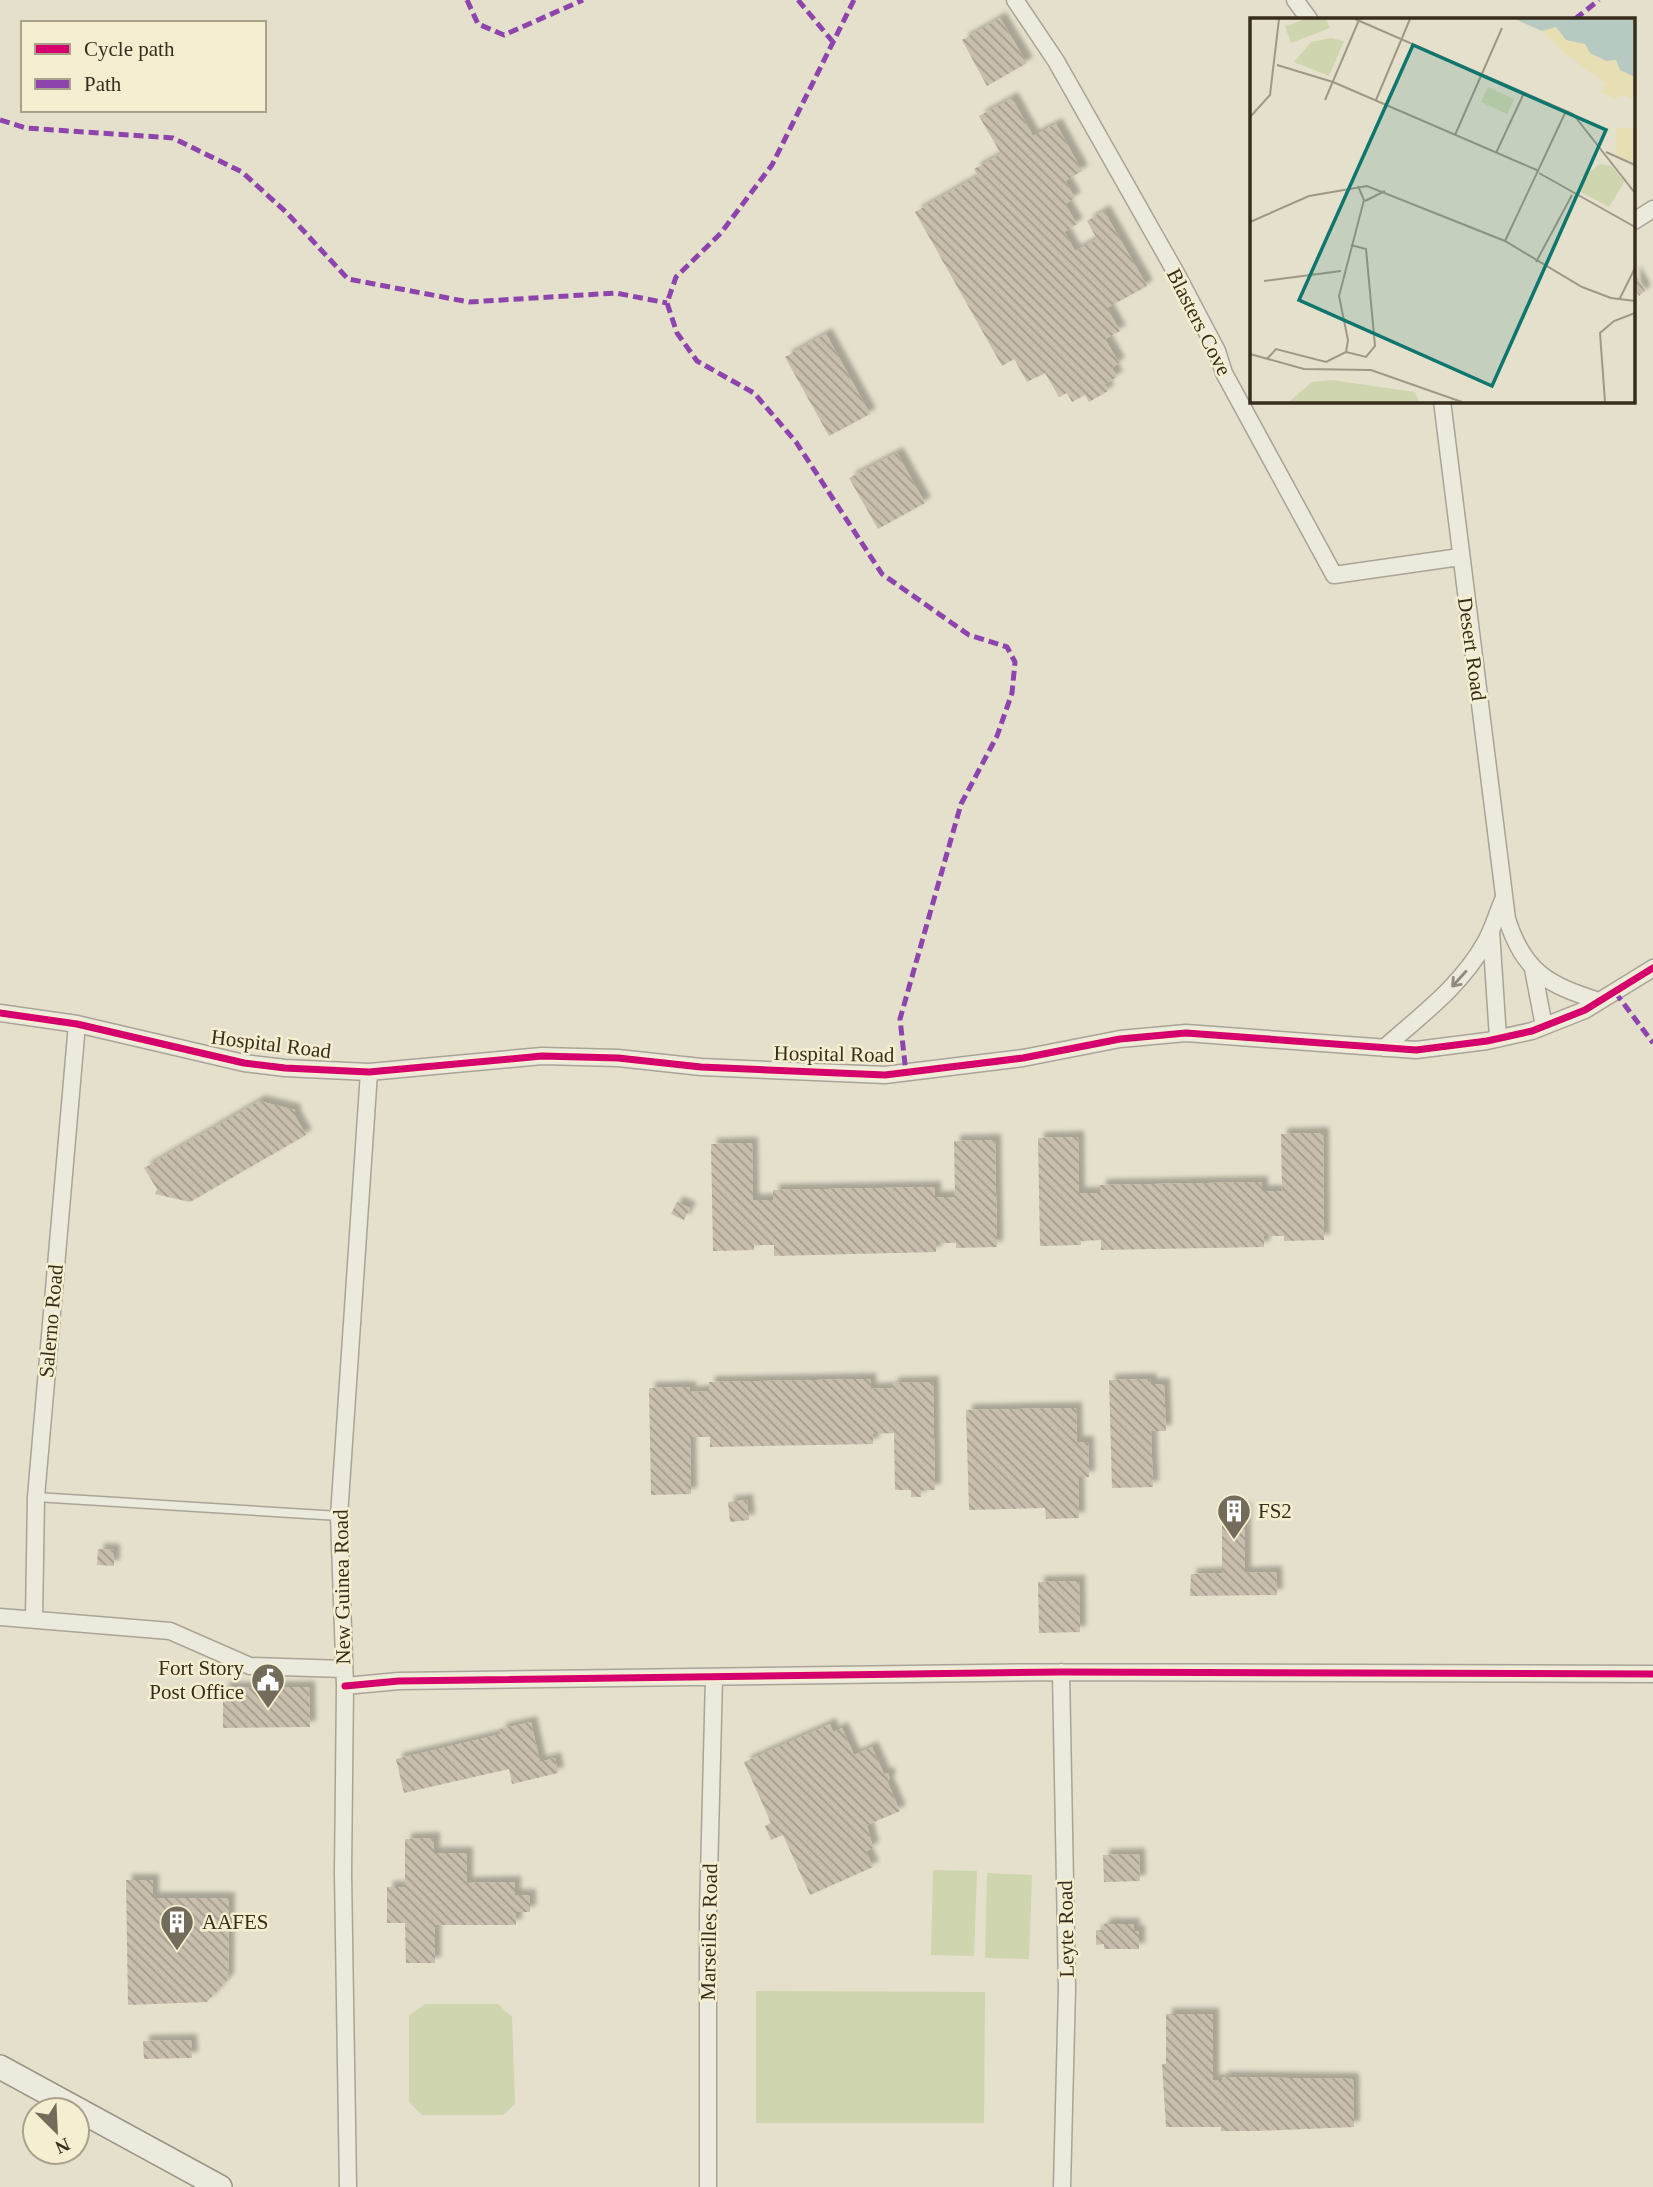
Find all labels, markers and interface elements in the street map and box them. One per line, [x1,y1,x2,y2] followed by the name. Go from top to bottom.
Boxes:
[1250,18,1636,402] inset map
[21,21,266,112] legend
[84,37,175,61] text: Cycle path
[84,72,122,96] text: Path
[1162,264,1236,380] street label: Blasters Cove
[1453,596,1491,703] street label: Desert Road
[1451,969,1467,987] one-way arrow
[210,1025,333,1063] street label: Hospital Road
[773,1041,895,1067] street label: Hospital Road
[34,1263,68,1379] street label: Salerno Road
[1215,1492,1253,1541] building icon: FS2
[1258,1499,1292,1523] place label: FS2
[329,1509,355,1665] street label: New Guinea Road
[149,1656,244,1704] place label: Fort Story Post Office
[249,1661,287,1710] public building icon: Fort Story Post Office
[696,1863,722,2001] street label: Marseilles Road
[1053,1880,1079,1978] street label: Leyte Road
[158,1903,196,1952] building icon: AAFES
[202,1910,269,1934] place label: AAFES
[21,2096,91,2166] north arrow
[52,2134,73,2159] text: N

